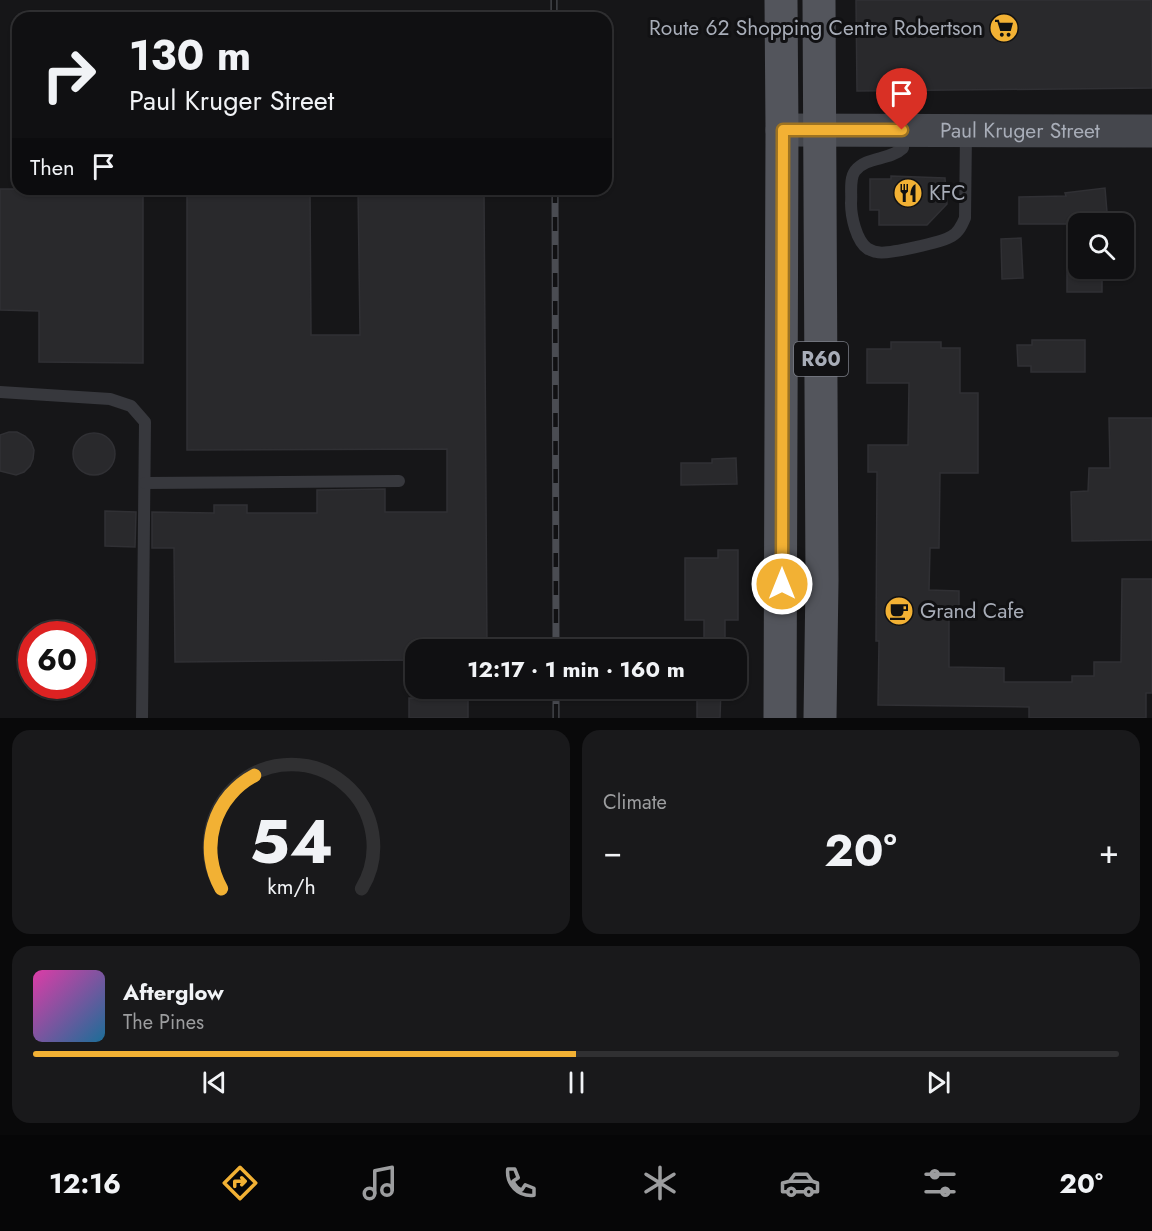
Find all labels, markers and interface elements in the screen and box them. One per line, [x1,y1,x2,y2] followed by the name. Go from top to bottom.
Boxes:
[988,12,1020,44] supermarket icon: Route 62 Shopping Centre Robertson
[649,13,983,43] place label: Route 62 Shopping Centre Robertson
[129,25,251,86] text: 130 m
[30,36,108,114] icon: right
[876,68,927,130] pin
[885,77,918,110] icon: arrive
[129,81,334,120] text: Paul Kruger Street
[940,115,1100,146] street label: Paul Kruger Street
[87,150,120,183] icon: arrive
[30,151,75,183] text: Then
[892,177,924,209] restaurant icon: KFC
[929,178,966,208] place label: KFC
[1068,213,1134,279] map controls
[1068,213,1134,279] button: search
[794,342,848,376] road number: R60
[750,552,814,616] position arrow
[883,595,915,627] cafe icon: Grand Cafe
[920,596,1024,626] place label: Grand Cafe
[18,621,96,699] speed limit sign: 60
[467,653,685,685] text: 12:17 · 1 min · 160 m
[603,788,667,817] text: Climate
[249,796,333,886] text: 54
[824,818,897,883] text: 20°
[603,828,622,875] text: −
[1099,828,1119,875] text: +
[267,871,315,902] text: km/h
[123,976,224,1008] text: Afterglow
[123,1008,204,1037] text: The Pines
[198,1066,231,1099] icon: previous
[560,1066,593,1099] icon: pause
[922,1066,955,1099] icon: next
[219,1162,261,1204] icon: directions
[359,1162,401,1204] icon: music
[499,1162,541,1204] icon: phone
[639,1162,681,1204] icon: climate
[779,1162,821,1204] icon: car
[919,1162,961,1204] icon: filters
[49,1164,121,1203] text: 12:16
[1059,1164,1103,1203] text: 20°

